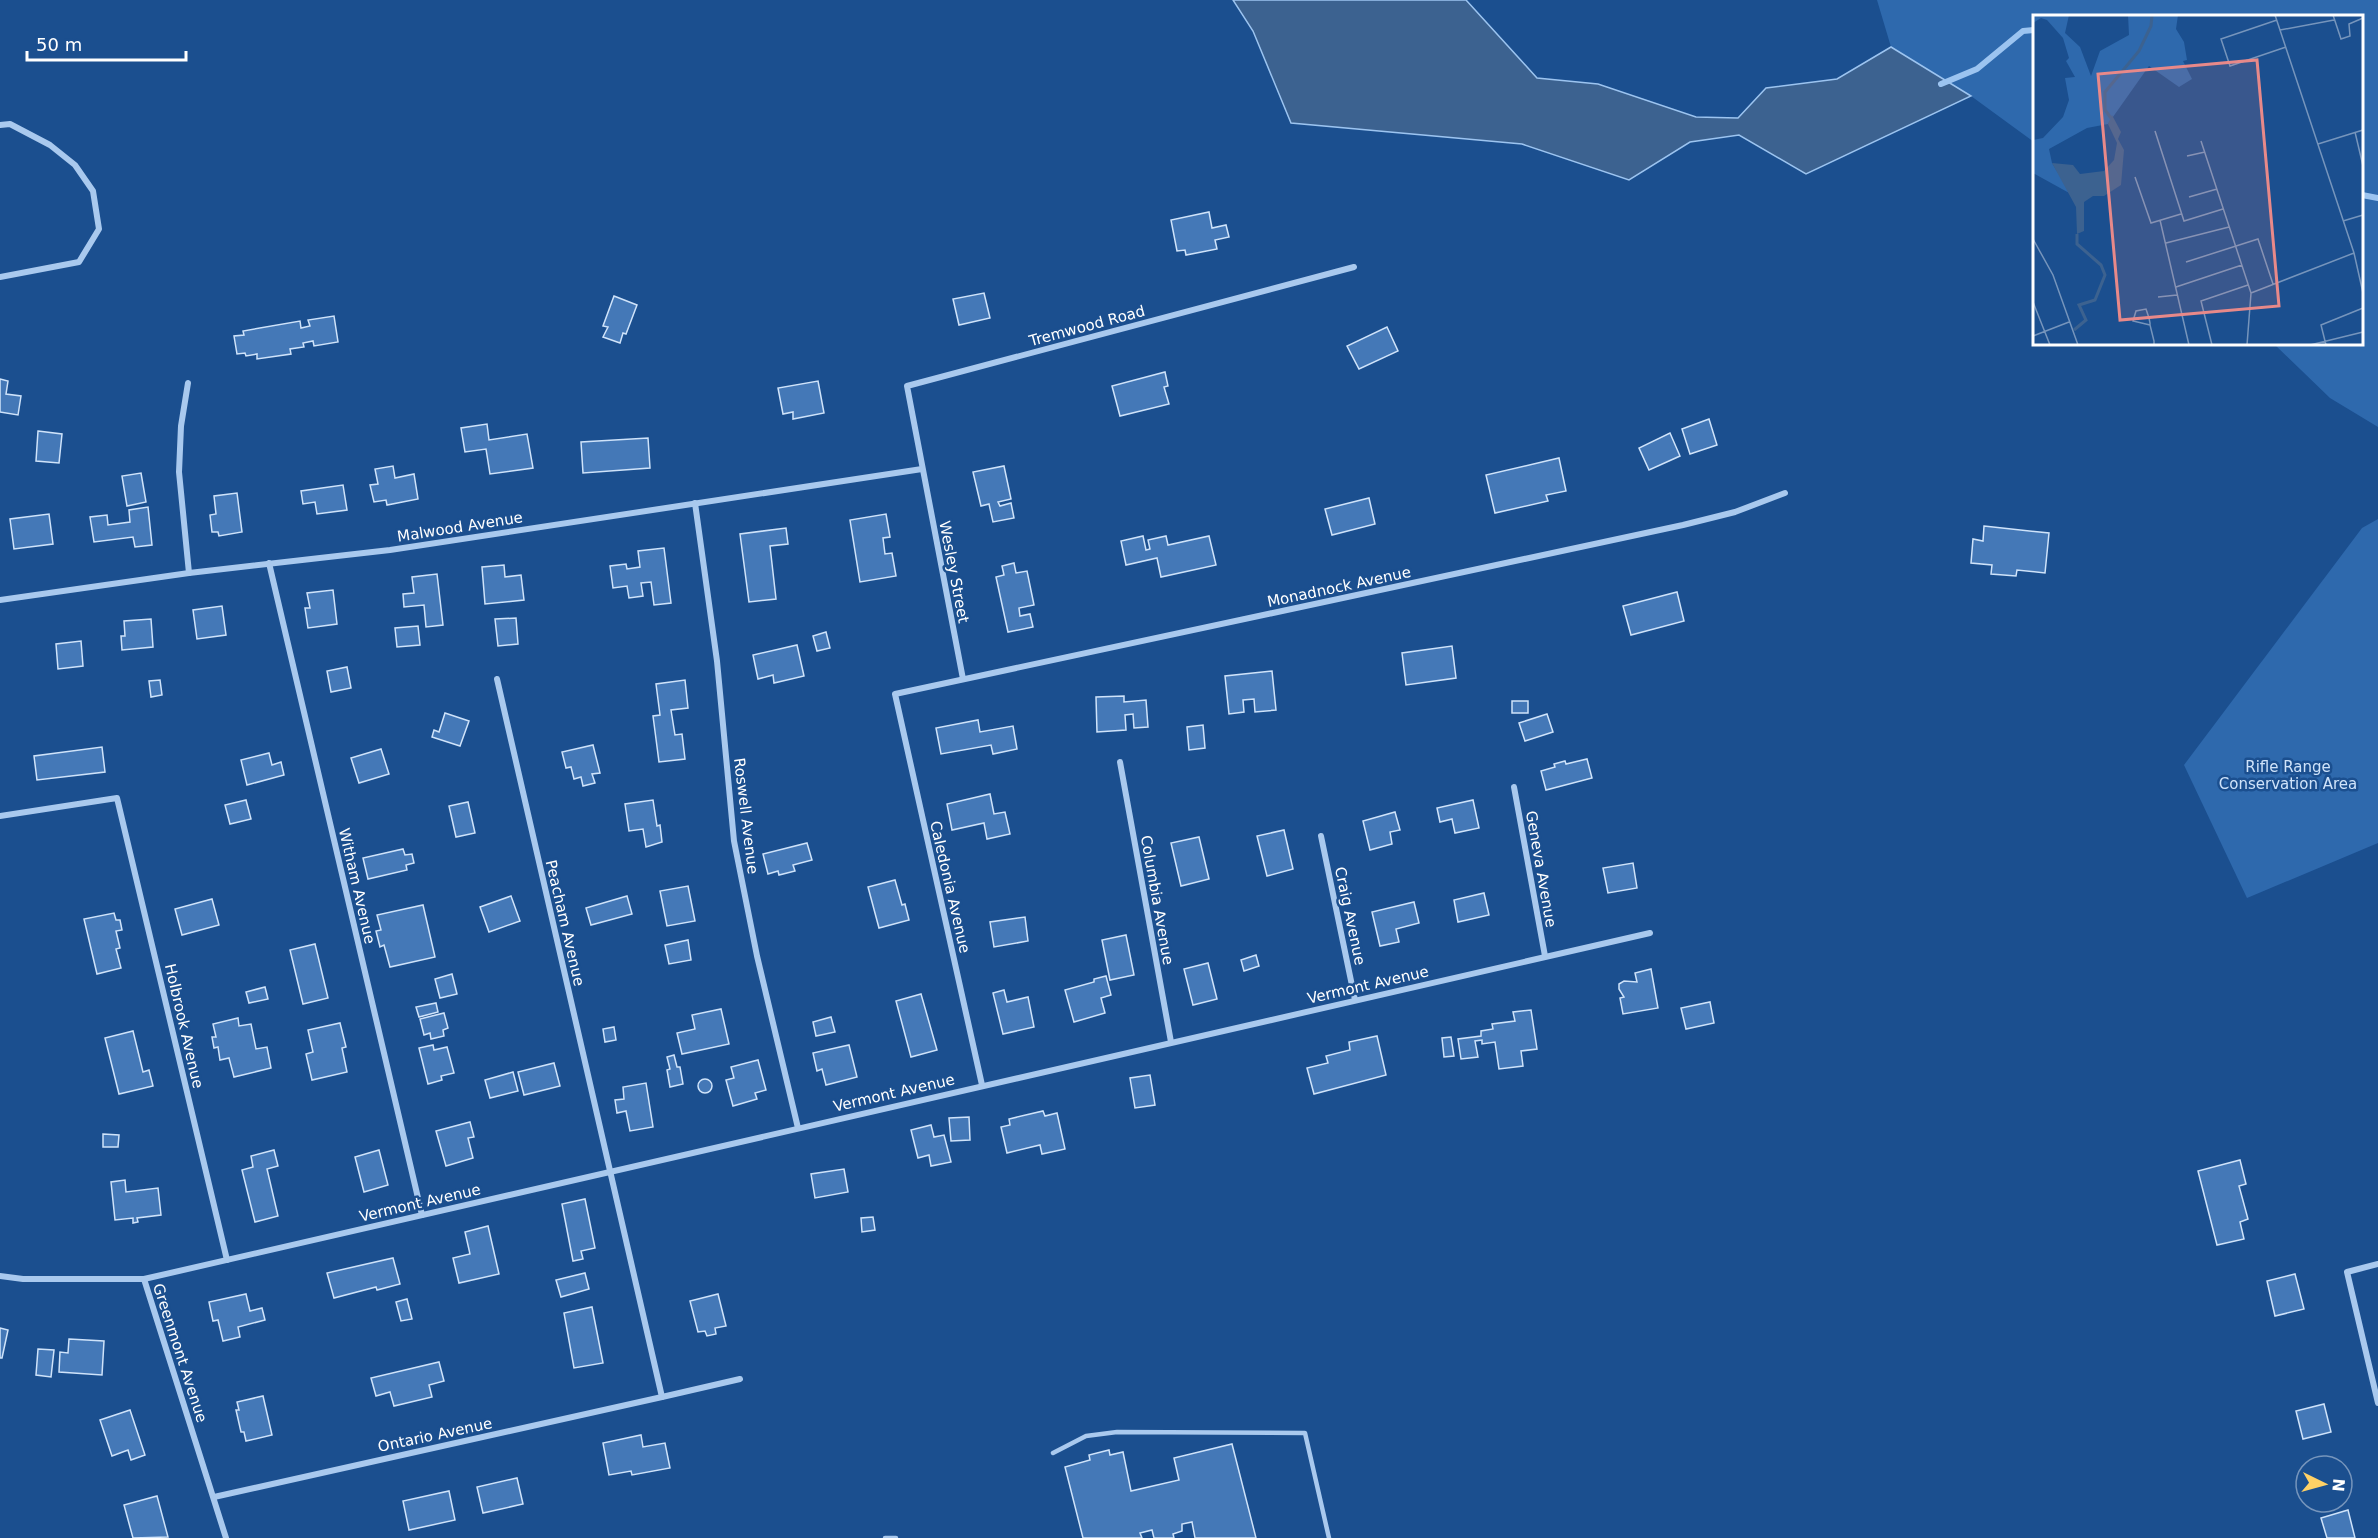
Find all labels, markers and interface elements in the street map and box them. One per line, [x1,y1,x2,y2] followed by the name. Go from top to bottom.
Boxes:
[2033,15,2363,345] inset map
[27,24,186,62] scale bar
[36,34,82,55] text: 50 m
[1026,302,1147,350] street label: Tremwood Road
[396,508,524,546] street label: Malwood Avenue
[935,519,973,625] street label: Wesley Street
[1265,563,1413,611] street label: Monadnock Avenue
[730,757,762,875] street label: Roswell Avenue
[2219,758,2357,793] park label: Rifle Range Conservation Area
[1522,809,1560,929] street label: Geneva Avenue
[926,819,974,955] street label: Caledonia Avenue
[335,826,379,946] street label: Witham Avenue
[1137,834,1177,966] street label: Columbia Avenue
[542,858,588,988] street label: Peacham Avenue
[1331,865,1369,967] street label: Craig Avenue
[161,962,207,1090] street label: Holbrook Avenue
[1306,962,1430,1008] street label: Vermont Avenue
[832,1070,956,1116] street label: Vermont Avenue
[358,1180,482,1226] street label: Vermont Avenue
[149,1281,211,1425] street label: Greenmont Avenue
[376,1414,494,1456] street label: Ontario Avenue
[2294,1454,2354,1514] north arrow
[2328,1478,2348,1493] text: N

